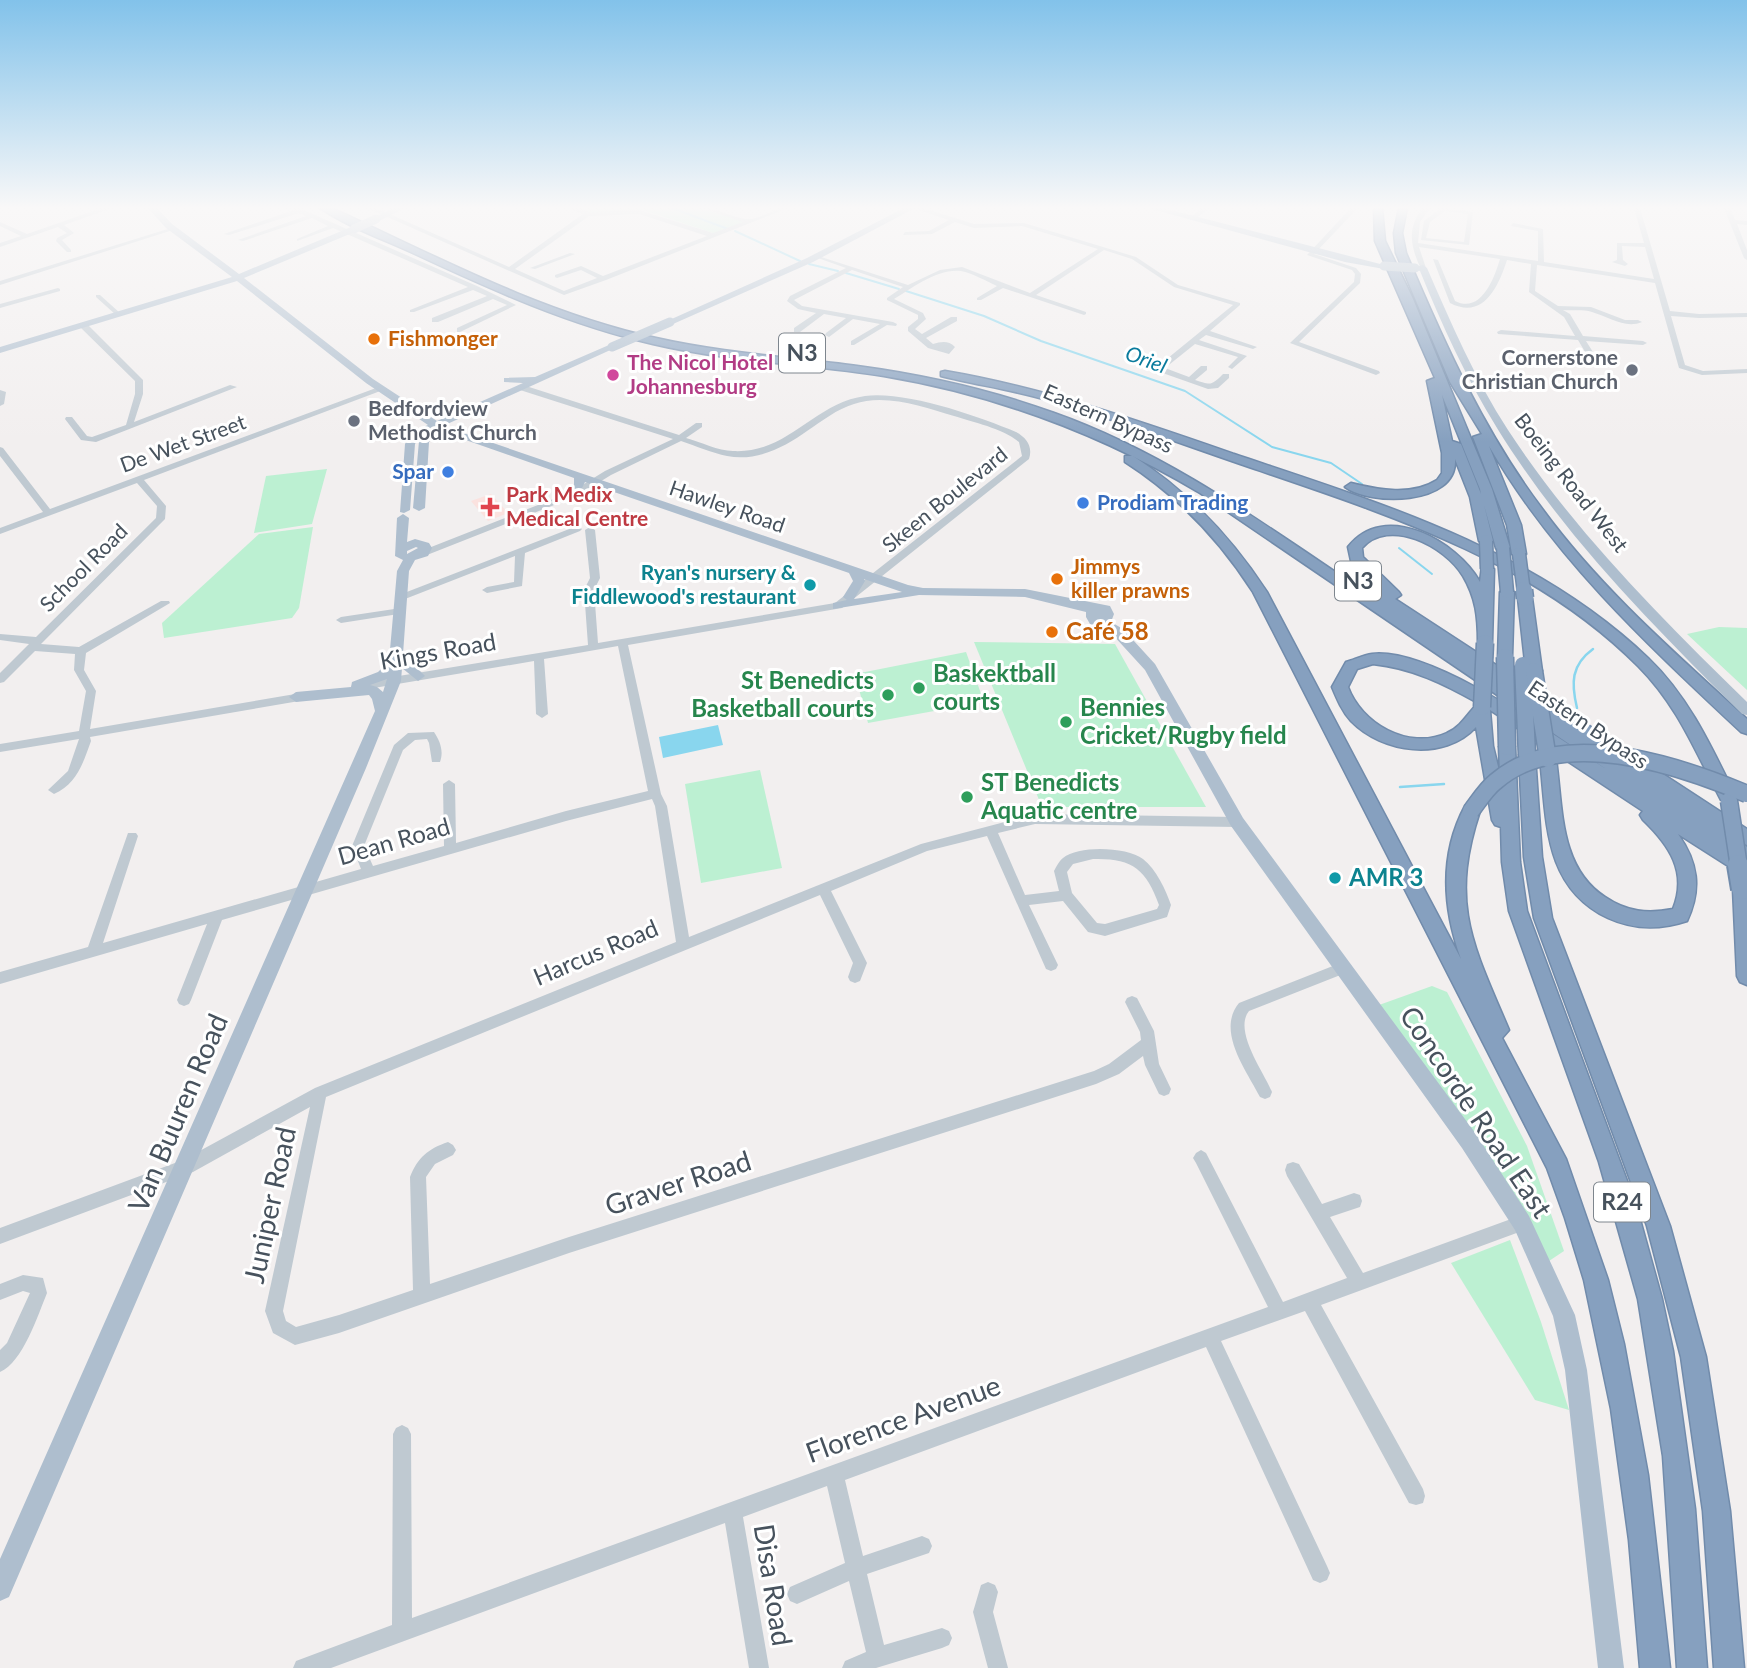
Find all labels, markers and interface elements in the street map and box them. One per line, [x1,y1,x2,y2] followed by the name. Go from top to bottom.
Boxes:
[388,325,498,350] place label: Fishmonger
[366,331,382,347] marker: Fishmonger
[779,334,825,372] road number: N3
[1122,340,1171,378] water label: Oriel
[1462,344,1618,393] place label: Cornerstone Christian Church
[627,349,773,398] place label: The Nicol Hotel Johannesburg
[1624,362,1640,378] marker: Cornerstone Christian Church
[605,367,621,383] marker: The Nicol Hotel Johannesburg
[1040,378,1177,457] street label: Eastern Bypass
[368,395,537,444] place label: Bedfordview Methodist Church
[116,408,249,477] street label: De Wet Street
[1510,408,1634,557] street label: Boeing Road West
[346,413,362,429] marker: Bedfordview Methodist Church
[877,441,1012,557] street label: Skeen Boulevard
[392,458,434,483] place label: Spar
[440,464,456,480] marker: Spar
[666,474,789,537] street label: Hawley Road
[506,481,648,530] place label: Park Medix Medical Centre
[1097,489,1248,514] place label: Prodiam Trading
[1075,495,1091,511] marker: Prodiam Trading
[480,497,500,517] marker: Park Medix Medical Centre
[34,518,132,616] street label: School Road
[1071,553,1190,602] place label: Jimmys killer prawns
[571,559,797,608] place label: Ryan's nursery & Fiddlewood's restaurant
[1335,562,1381,600] road number: N3
[1049,571,1065,587] marker: Jimmys killer prawns
[802,577,818,593] marker: Ryan's nursery & Fiddlewood's restaurant
[1066,616,1149,645] place label: Café 58
[1044,624,1060,640] marker: Café 58
[377,626,498,675] street label: Kings Road
[933,658,1056,715] place label: Baskektball courts
[691,665,874,722] place label: St Benedicts Basketball courts
[1524,674,1654,773] street label: Eastern Bypass
[911,680,927,696] marker: Baskektball courts
[880,687,896,703] marker: St Benedicts Basketball courts
[1080,692,1287,749] place label: Bennies Cricket/Rugby field
[1058,714,1074,730] marker: Bennies Cricket/Rugby field
[980,767,1137,824] place label: ST Benedicts Aquatic centre
[959,789,975,805] marker: ST Benedicts Aquatic centre
[334,811,453,870] street label: Dean Road
[1348,862,1424,891] place label: AMR 3
[1327,870,1343,886] marker: AMR 3
[529,912,662,991] street label: Harcus Road
[1394,999,1560,1224] street label: Concorde Road East
[120,1008,234,1217] street label: Van Buuren Road
[236,1124,302,1286] street label: Juniper Road
[600,1142,755,1222] street label: Graver Road
[1594,1182,1650,1222] road number: R24
[801,1367,1005,1469] street label: Florence Avenue
[748,1521,800,1648] street label: Disa Road

